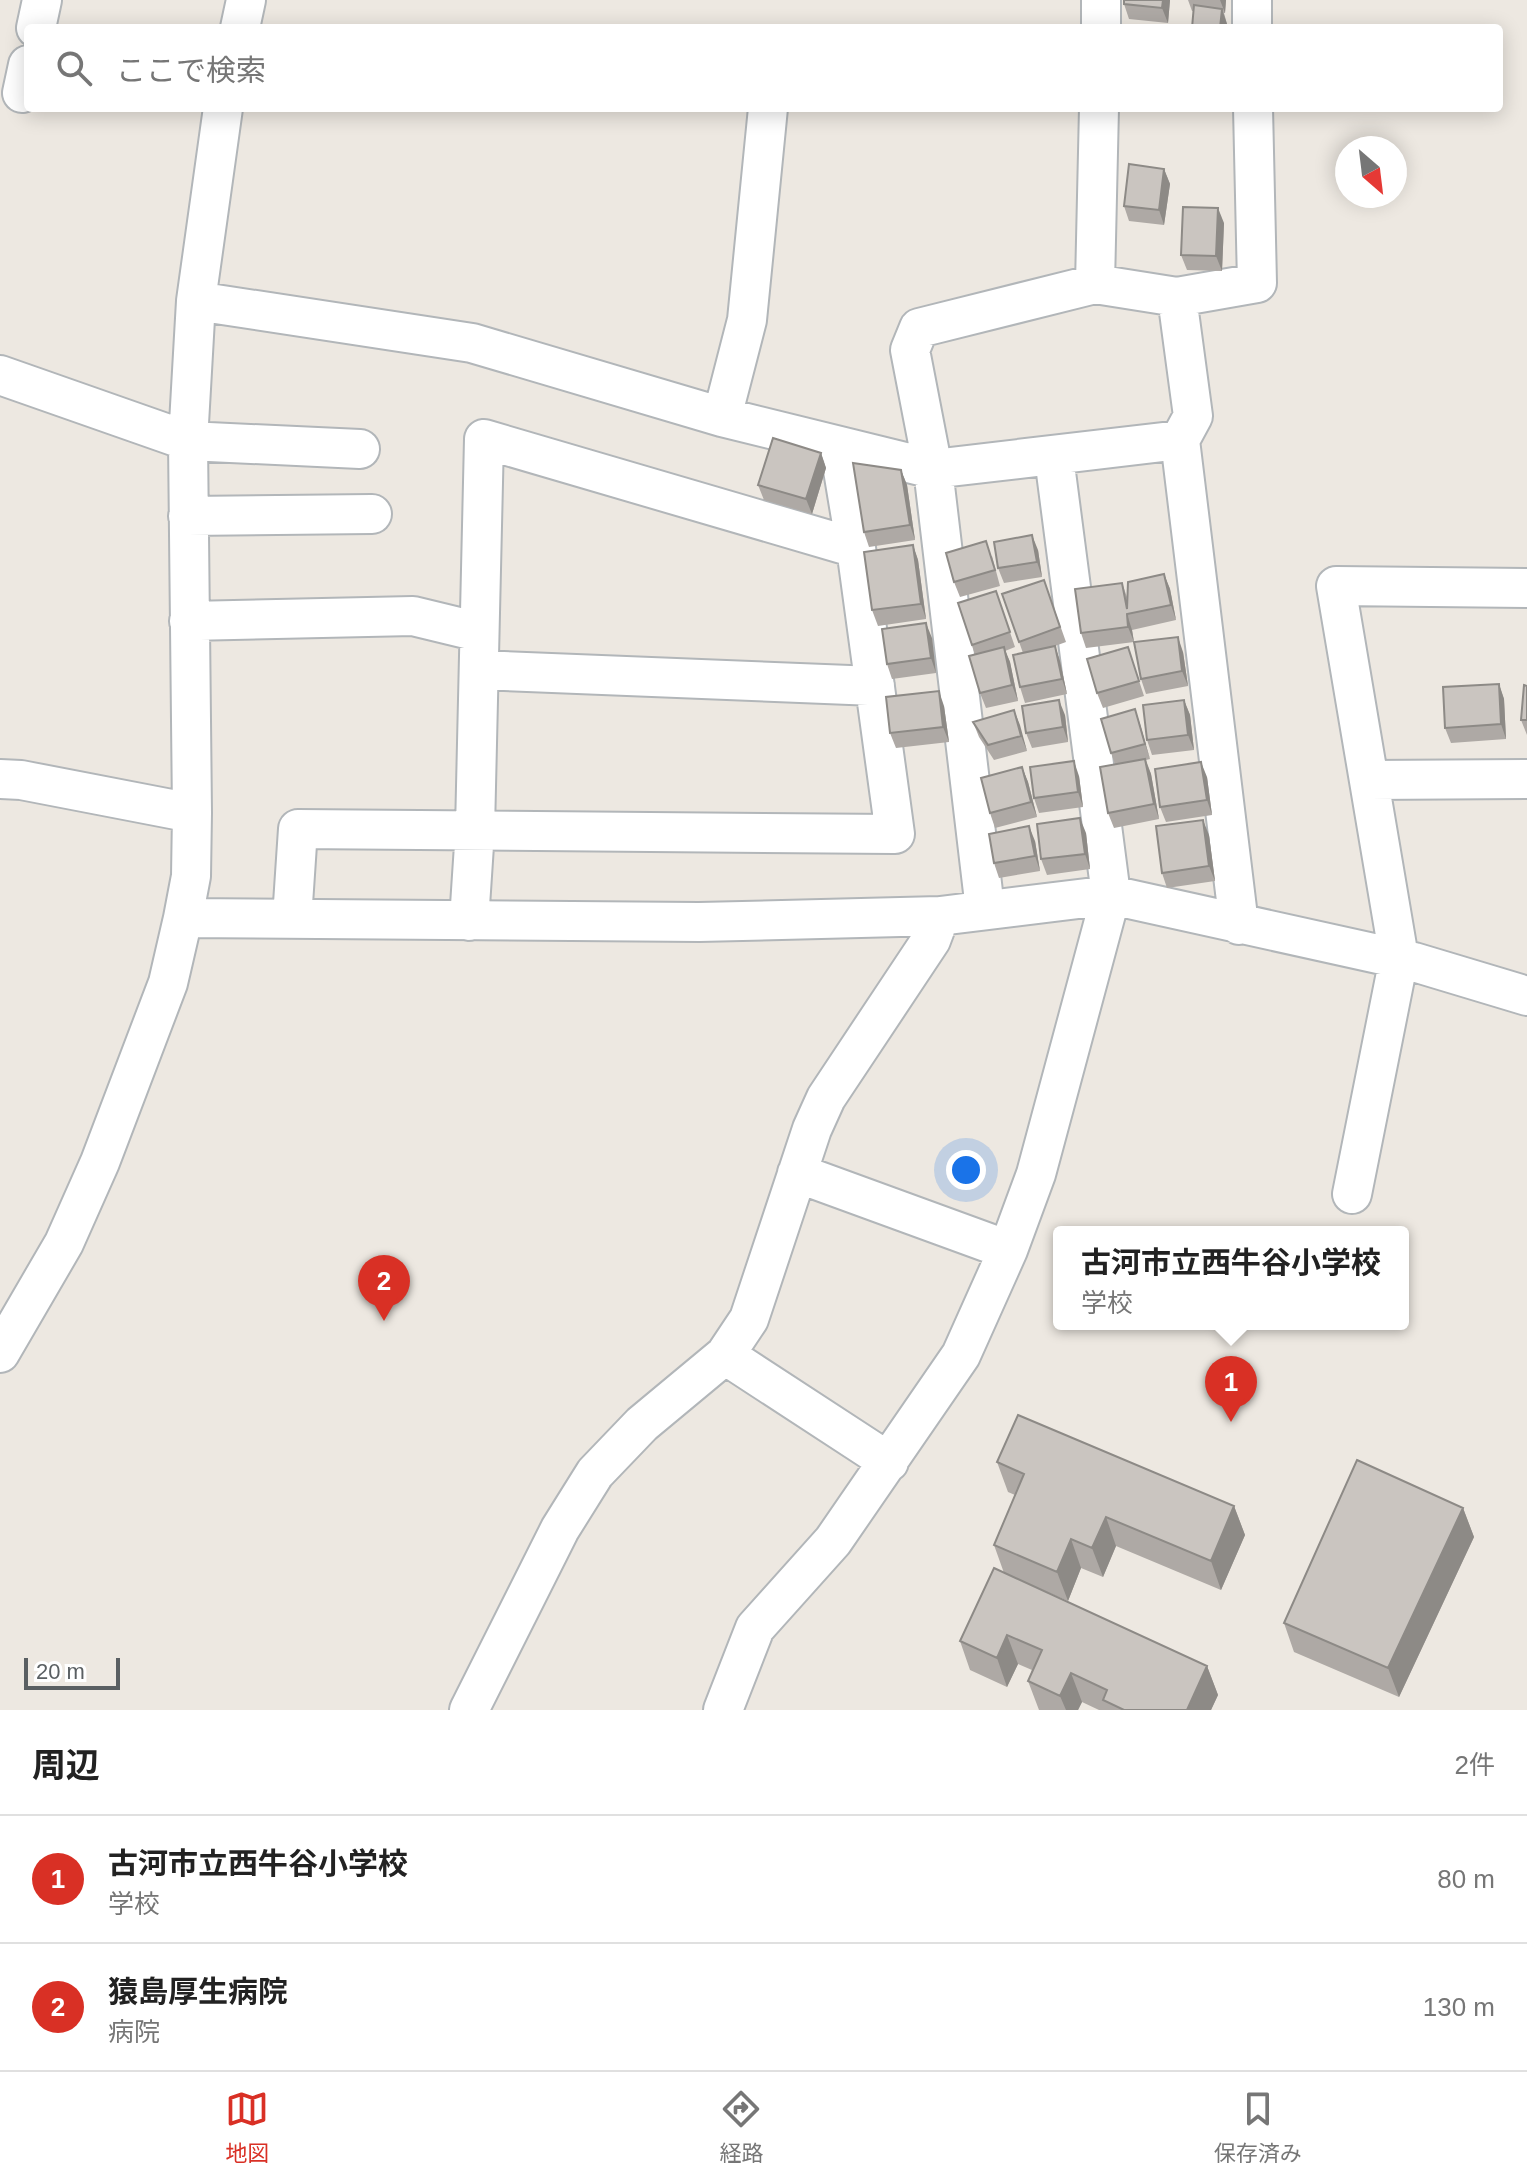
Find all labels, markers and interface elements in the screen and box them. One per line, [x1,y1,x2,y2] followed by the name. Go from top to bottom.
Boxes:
[24,24,1503,112] search box
[52,46,96,90] icon: search
[116,54,266,87] text: ここで検索
[1335,136,1407,208] north arrow
[946,1150,986,1190] your location
[1053,1226,1409,1330] popup
[1081,1246,1381,1279] text: 古河市立西牛谷小学校
[358,1255,410,1321] pin: 2
[1081,1288,1133,1318] text: 学校
[1205,1356,1257,1422] pin: 1
[24,1654,120,1690] scale bar
[36,1659,85,1684] text: 20 m
[32,1746,100,1784] text: 周辺
[1455,1750,1495,1780] text: 2件
[108,1847,408,1880] text: 古河市立西牛谷小学校
[51,1864,65,1894] text: 1
[1437,1864,1495,1894] text: 80 m
[108,1889,160,1919] text: 学校
[108,1975,288,2008] text: 猿島厚生病院
[51,1992,65,2022] text: 2
[1423,1992,1495,2022] text: 130 m
[108,2017,160,2047] text: 病院
[225,2087,269,2167] tab: 地図
[719,2087,764,2167] tab: 経路
[1214,2087,1302,2167] tab: 保存済み

